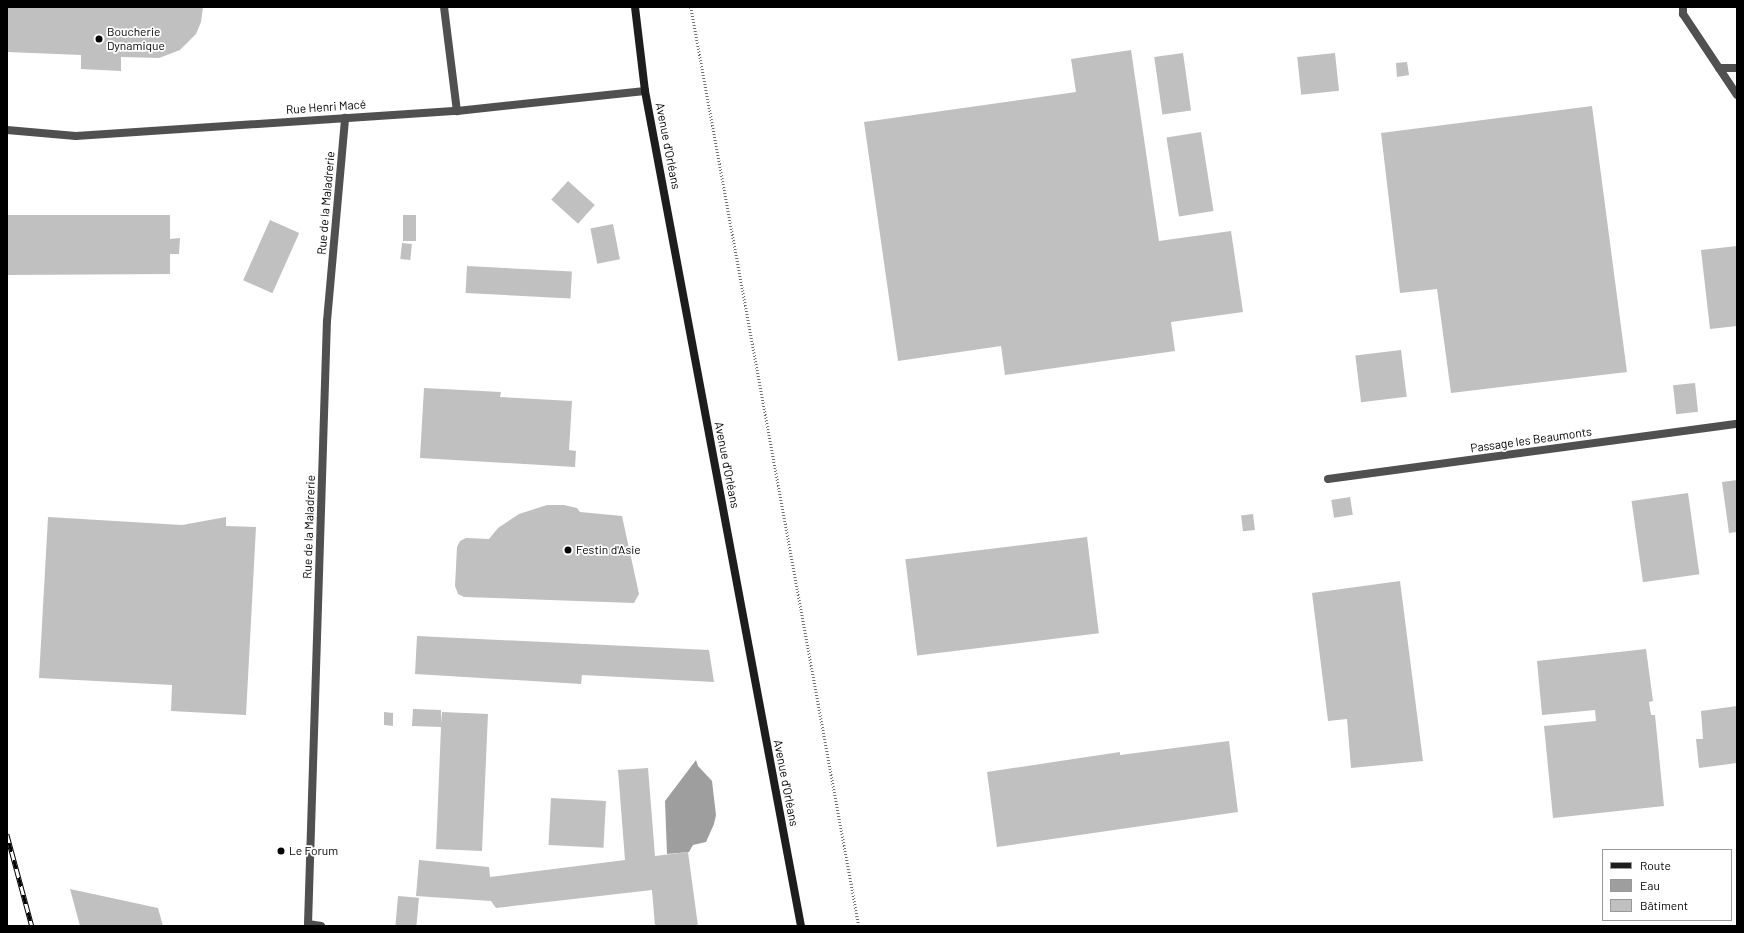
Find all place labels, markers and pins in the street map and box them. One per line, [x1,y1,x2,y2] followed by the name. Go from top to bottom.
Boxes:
[107,25,165,53] place label: Boucherie Dynamique
[94,34,104,44] marker: Boucherie Dynamique
[576,543,641,557] place label: Festin d'Asie
[563,545,573,555] marker: Festin d'Asie
[289,844,338,858] place label: Le Forum
[276,846,286,856] marker: Le Forum

